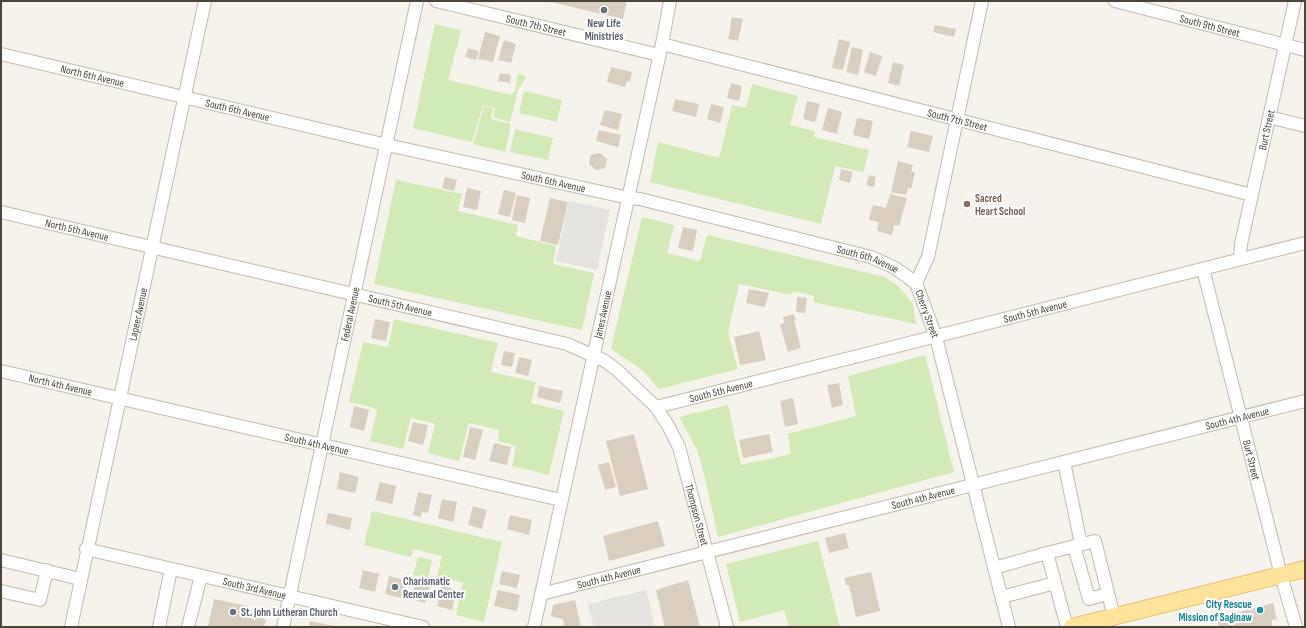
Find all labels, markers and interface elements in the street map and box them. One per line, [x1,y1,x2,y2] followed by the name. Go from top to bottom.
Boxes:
[599,5,609,15] marker: New Life Ministries
[505,12,568,39] street label: South 7th Street
[1178,12,1242,40] street label: South 9th Street
[585,17,623,43] place label: New Life Ministries
[59,62,125,90] street label: North 6th Avenue
[204,96,271,124] street label: South 6th Avenue
[926,106,989,134] street label: South 7th Street
[1256,108,1278,151] street label: Burt Street
[520,169,587,195] street label: South 6th Avenue
[975,192,1025,218] place label: Sacred Heart School
[962,199,972,209] marker: Sacred Heart School
[44,217,110,244] street label: North 5th Avenue
[835,243,902,276] street label: South 6th Avenue
[338,286,363,343] street label: Federal Avenue
[127,287,150,342] street label: Lapeer Avenue
[912,288,942,340] street label: Cherry Street
[591,290,615,341] street label: Janes Avenue
[367,292,433,319] street label: South 5th Avenue
[1002,297,1068,326] street label: South 5th Avenue
[27,372,93,399] street label: North 4th Avenue
[688,377,754,405] street label: South 5th Avenue
[1204,404,1270,433] street label: South 4th Avenue
[283,431,350,458] street label: South 4th Avenue
[1240,438,1263,482] street label: Burt Street
[682,483,711,548] street label: Thompson Street
[890,484,956,512] street label: South 4th Avenue
[576,563,642,592] street label: South 4th Avenue
[221,575,287,602] street label: South 3rd Avenue
[403,575,465,601] place label: Charismatic Renewal Center
[390,582,400,592] marker: Charismatic Renewal Center
[1179,598,1252,624] place label: City Rescue Mission of Saginaw
[1255,605,1265,615] marker: City Rescue Mission of Saginaw
[241,606,338,619] place label: St. John Lutheran Church
[228,607,238,617] marker: St. John Lutheran Church

